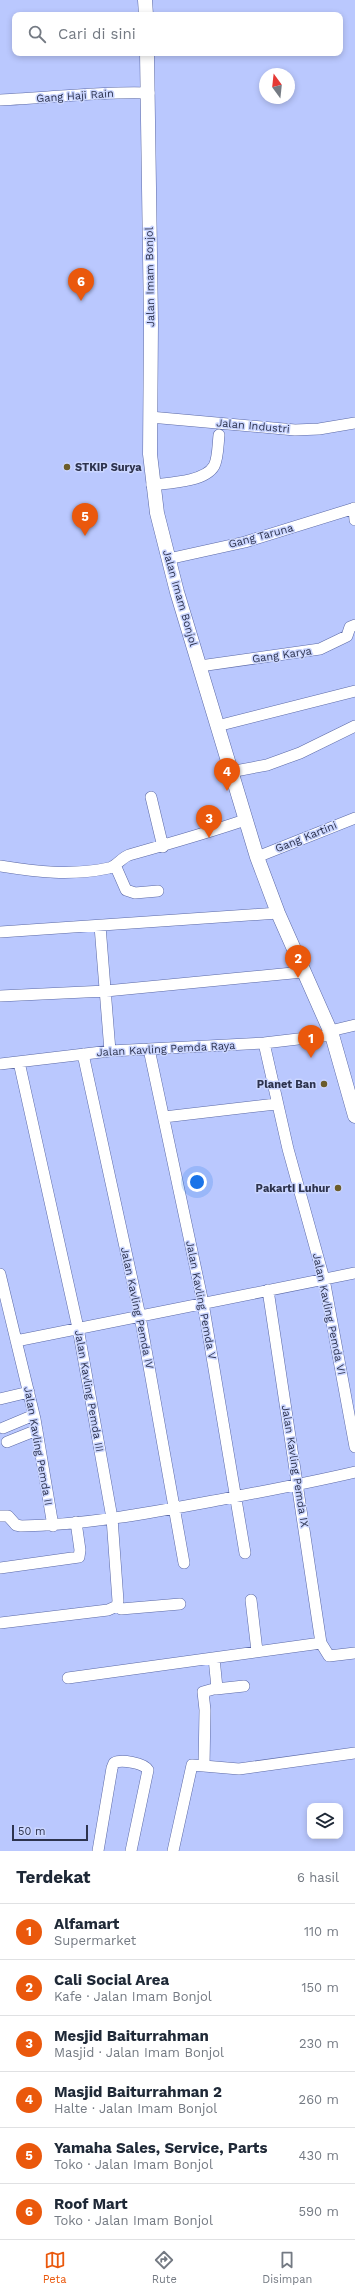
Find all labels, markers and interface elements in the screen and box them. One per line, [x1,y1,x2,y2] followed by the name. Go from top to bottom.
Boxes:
[12,12,343,56] search box
[26,23,48,45] icon: search
[58,25,136,43] text: Cari di sini
[259,68,295,104] north arrow
[36,87,114,105] street label: Gang Haji Rain
[143,226,157,327] street label: Jalan Imam Bonjol
[68,268,94,301] pin: 6
[216,416,290,436] street label: Jalan Industri
[75,461,142,474] place label: STKIP Surya
[62,462,72,472] marker: STKIP Surya
[72,503,98,536] pin: 5
[227,521,295,551] street label: Gang Taruna
[160,548,200,648] street label: Jalan Imam Bonjol
[251,644,313,666] street label: Gang Karya
[214,758,240,791] pin: 4
[196,805,222,838] pin: 3
[273,819,339,855] street label: Gang Kartini
[285,945,311,978] pin: 2
[298,1025,324,1058] pin: 1
[96,1039,236,1059] street label: Jalan Kavling Pemda Raya
[257,1078,316,1091] place label: Planet Ban
[319,1079,329,1089] marker: Planet Ban
[187,1172,207,1192] your location
[256,1182,330,1195] place label: Pakarti Luhur
[333,1183,343,1193] marker: Pakarti Luhur
[183,1239,219,1361] street label: Jalan Kavling Pemda V
[118,1246,156,1370] street label: Jalan Kavling Pemda IV
[310,1252,348,1376] street label: Jalan Kavling Pemda VI
[72,1329,106,1453] street label: Jalan Kavling Pemda III
[21,1386,55,1506] street label: Jalan Kavling Pemda II
[279,1404,311,1529] street label: Jalan Kavling Pemda IX
[307,1803,343,1839] map controls
[307,1803,343,1839] button: layers
[12,1823,88,1842] scale bar
[18,1825,45,1838] text: 50 m
[16,1867,91,1887] text: Terdekat
[297,1870,339,1885] text: 6 hasil
[54,1915,119,1933] text: Alfamart
[26,1924,32,1939] text: 1
[304,1924,339,1939] text: 110 m
[54,1933,136,1948] text: Supermarket
[54,1971,169,1989] text: Cali Social Area
[25,1980,33,1995] text: 2
[301,1980,339,1995] text: 150 m
[54,1989,212,2004] text: Kafe · Jalan Imam Bonjol
[54,2027,209,2045] text: Mesjid Baiturrahman
[25,2036,33,2051] text: 3
[299,2036,339,2051] text: 230 m
[54,2045,224,2060] text: Masjid · Jalan Imam Bonjol
[54,2083,222,2101] text: Masjid Baiturrahman 2
[25,2092,33,2107] text: 4
[299,2092,339,2107] text: 260 m
[54,2101,217,2116] text: Halte · Jalan Imam Bonjol
[54,2139,267,2157] text: Yamaha Sales, Service, Parts
[25,2148,33,2163] text: 5
[299,2148,339,2163] text: 430 m
[54,2157,213,2172] text: Toko · Jalan Imam Bonjol
[54,2195,128,2213] text: Roof Mart
[25,2204,33,2219] text: 6
[299,2204,339,2219] text: 590 m
[54,2213,213,2228] text: Toko · Jalan Imam Bonjol
[43,2249,66,2286] tab: Peta
[152,2249,177,2286] tab: Rute
[262,2249,312,2286] tab: Disimpan

